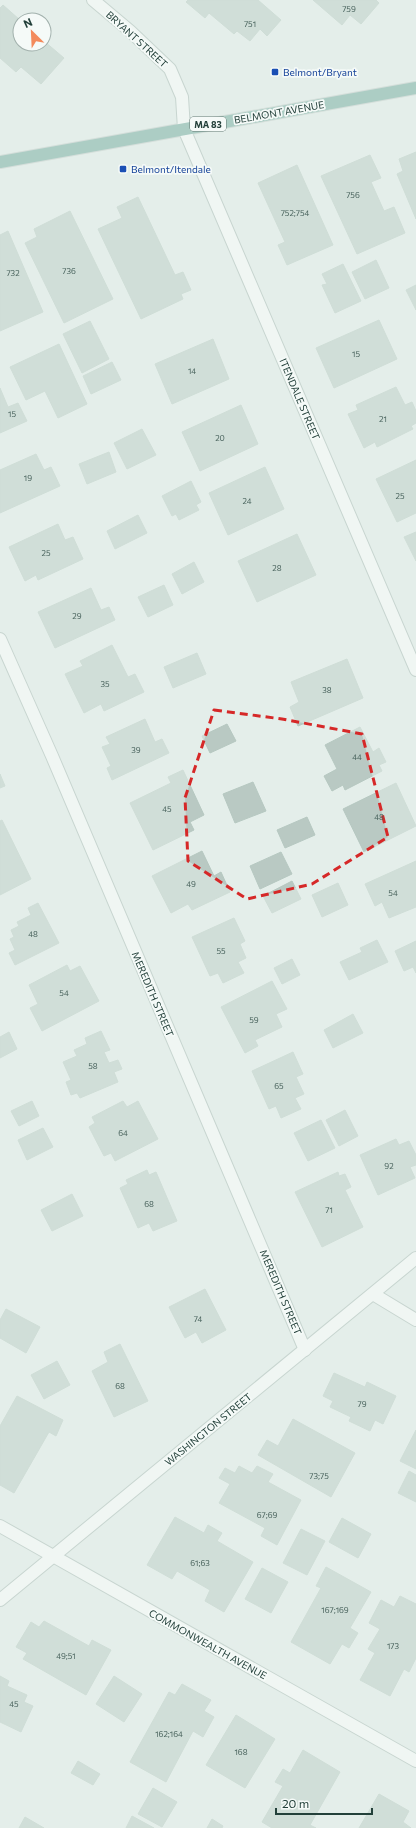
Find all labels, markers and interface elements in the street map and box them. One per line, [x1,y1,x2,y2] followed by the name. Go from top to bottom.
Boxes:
[342,4,356,14] house number: 759
[104,8,171,70] street label: BRYANT STREET
[12,12,52,52] north arrow
[21,15,34,30] text: N
[244,19,256,29] house number: 751
[283,66,357,78] place label: Belmont/Bryant
[270,67,280,77] marker: Belmont/Bryant
[233,98,325,126] street label: BELMONT AVENUE
[190,117,226,131] road number: MA 83
[131,163,211,175] place label: Belmont/Itendale
[118,164,128,174] marker: Belmont/Itendale
[346,190,360,200] house number: 756
[281,208,310,218] house number: 752;754
[62,266,76,276] house number: 736
[6,268,20,278] house number: 732
[352,349,360,359] house number: 15
[277,356,323,442] street label: ITENDALE STREET
[188,366,196,376] house number: 14
[8,409,16,419] house number: 15
[379,414,387,424] house number: 21
[215,433,225,443] house number: 20
[24,473,32,483] house number: 19
[395,491,405,501] house number: 25
[242,496,252,506] house number: 24
[41,548,51,558] house number: 25
[272,563,282,573] house number: 28
[72,611,82,621] house number: 29
[100,679,110,689] house number: 35
[322,685,332,695] house number: 38
[131,745,141,755] house number: 39
[352,752,362,762] house number: 44
[162,804,172,814] house number: 45
[374,812,384,822] house number: 48
[186,879,196,889] house number: 49
[388,888,398,898] house number: 54
[28,929,38,939] house number: 48
[216,946,226,956] house number: 55
[130,950,177,1039] street label: MEREDITH STREET
[59,988,69,998] house number: 54
[249,1015,259,1025] house number: 59
[88,1061,98,1071] house number: 58
[274,1081,284,1091] house number: 65
[118,1128,128,1138] house number: 64
[384,1161,394,1171] house number: 92
[144,1199,154,1209] house number: 68
[325,1205,333,1215] house number: 71
[258,1248,305,1337] street label: MEREDITH STREET
[194,1314,202,1324] house number: 74
[115,1381,125,1391] house number: 68
[162,1390,254,1468] street label: WASHINGTON STREET
[357,1399,367,1409] house number: 79
[309,1471,329,1481] house number: 73;75
[257,1510,277,1520] house number: 67;69
[190,1558,210,1568] house number: 61;63
[321,1605,349,1615] house number: 167;169
[147,1607,269,1681] street label: COMMONWEALTH AVENUE
[387,1641,400,1651] house number: 173
[56,1651,76,1661] house number: 49;51
[9,1699,19,1709] house number: 45
[155,1729,183,1739] house number: 162;164
[234,1747,248,1757] house number: 168
[276,1790,372,1816] scale bar
[282,1796,309,1810] text: 20 m

